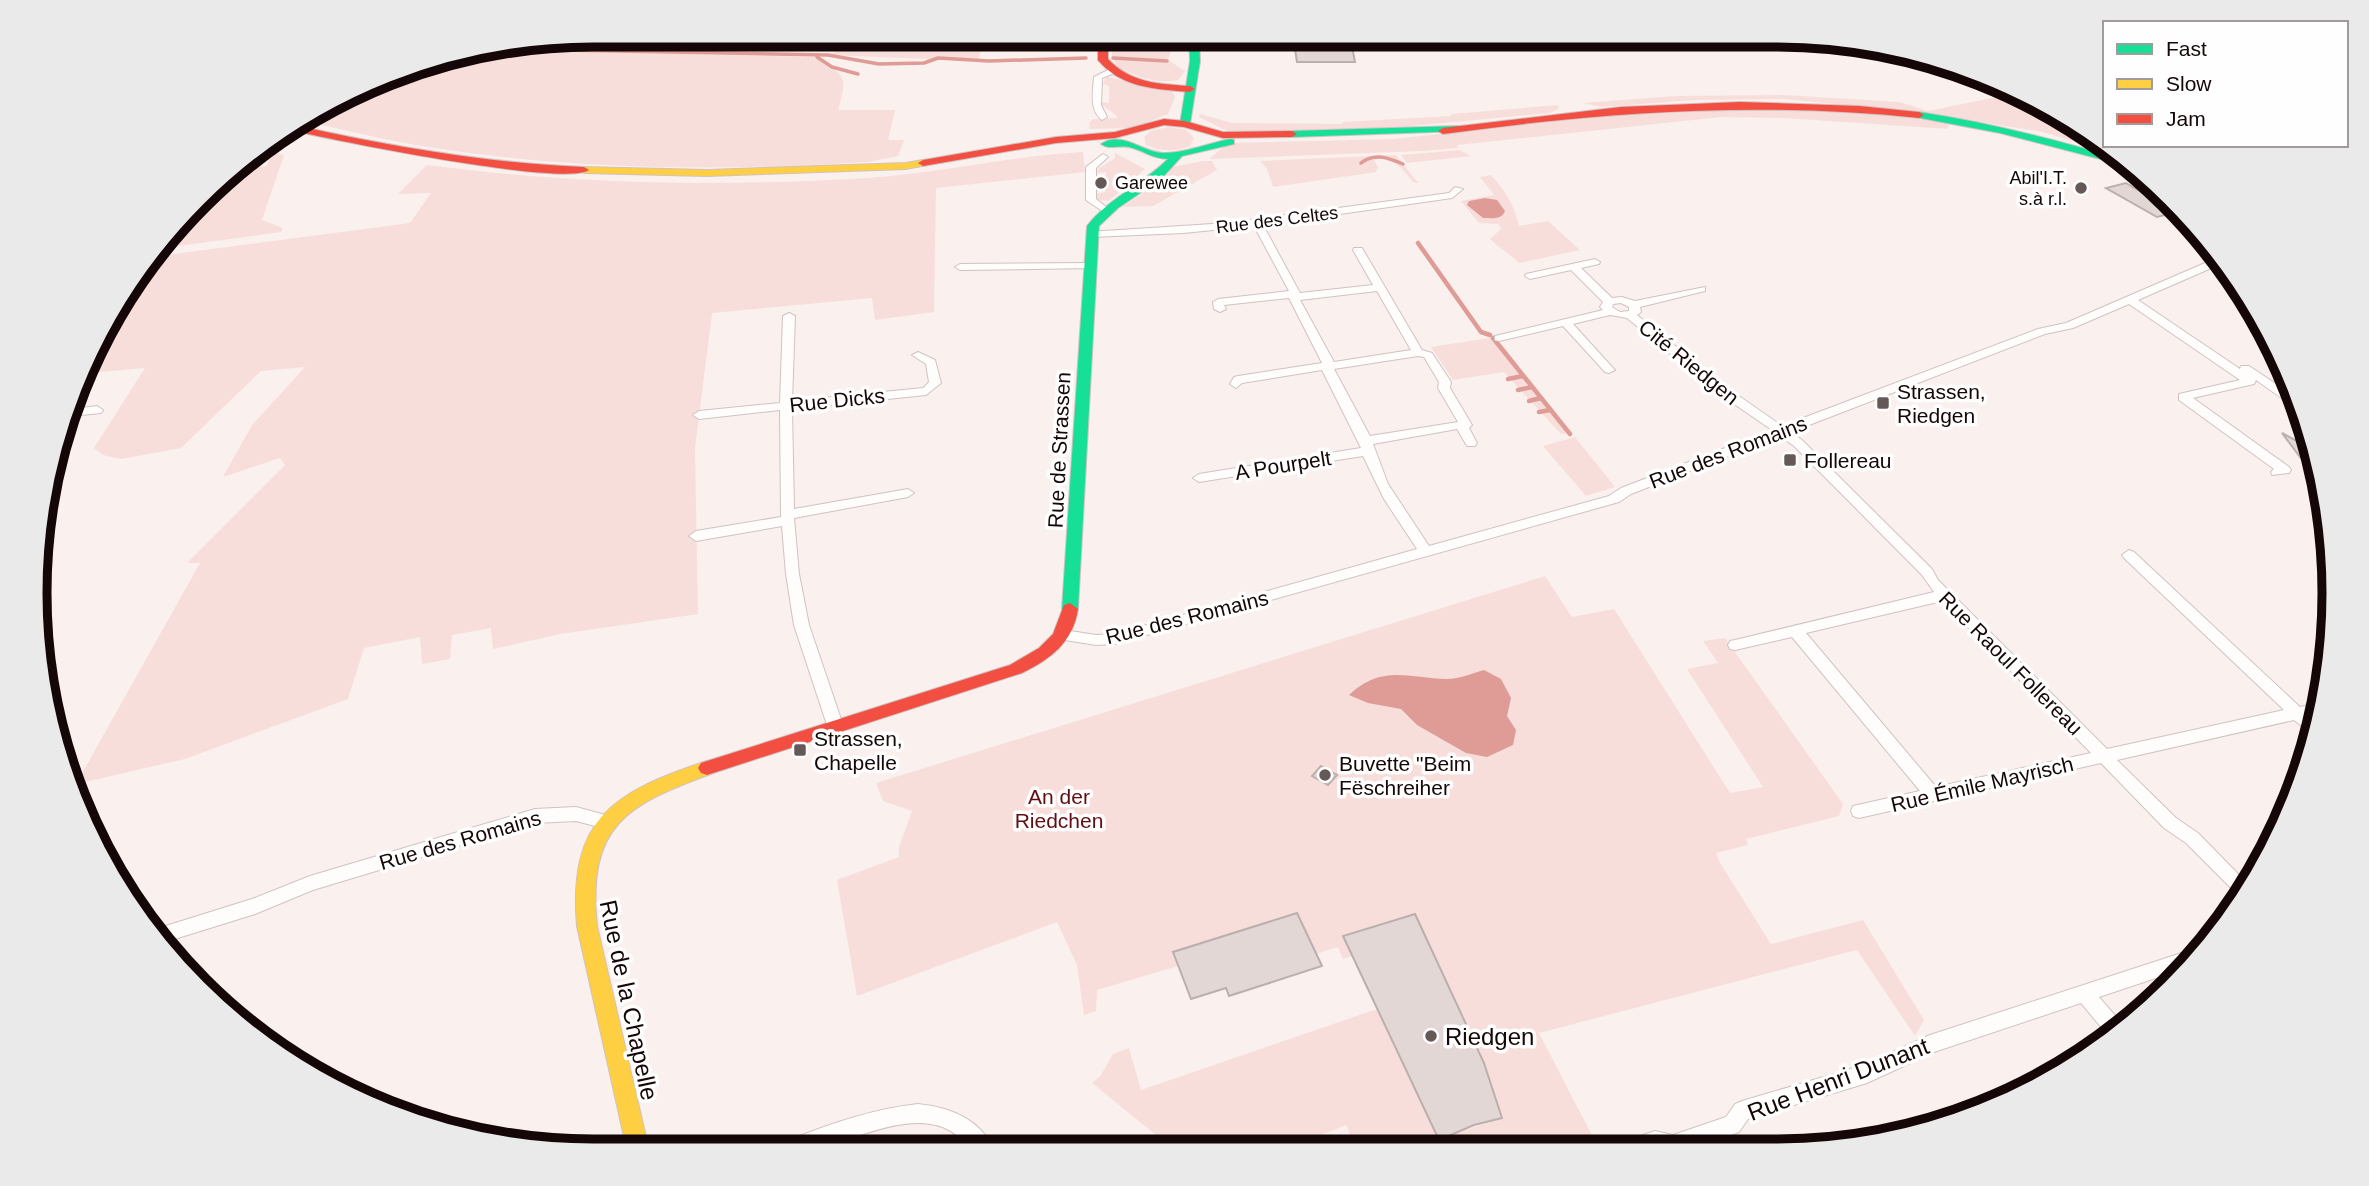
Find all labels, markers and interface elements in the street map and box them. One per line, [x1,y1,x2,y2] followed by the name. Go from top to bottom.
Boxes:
[2103,21,2348,147] legend
[2166,37,2207,60] text: Fast
[2166,72,2212,95] text: Slow
[2166,107,2206,130] text: Jam
[2010,168,2067,209] place label: Abil'I.T. s.à r.l.
[1115,173,1188,193] place label: Garewee
[1093,175,1109,191] marker: Garewee
[2073,180,2089,196] marker: Abil'I.T. s.à r.l.
[1215,203,1339,237] street label: Rue des Celtes
[1635,315,1743,409] street label: Cité Riedgen
[1043,371,1075,529] street label: Rue de Strassen
[1897,380,1986,427] place label: Strassen, Riedgen
[788,384,886,416] street label: Rue Dicks
[1875,395,1891,411] marker: Strassen, Riedgen
[1646,411,1810,493] street label: Rue des Romains
[1233,446,1333,484] street label: A Pourpelt
[1804,449,1892,472] place label: Follereau
[1782,452,1798,468] marker: Follereau
[1103,586,1271,648] street label: Rue des Romains
[1935,587,2087,739] street label: Rue Raoul Follereau
[814,727,903,774] place label: Strassen, Chapelle
[792,742,808,758] marker: Strassen, Chapelle
[1339,752,1471,799] place label: Buvette "Beim Fëschreiher
[1888,752,2076,816] street label: Rue Émile Mayrisch
[1317,767,1333,783] marker: Buvette "Beim Fëschreiher
[1015,785,1103,832] park label: An der Riedchen
[377,806,543,874] street label: Rue des Romains
[595,897,663,1103] street label: Rue de la Chapelle
[1445,1023,1534,1050] place label: Riedgen
[1423,1028,1439,1044] marker: Riedgen
[1743,1032,1933,1126] street label: Rue Henri Dunant

